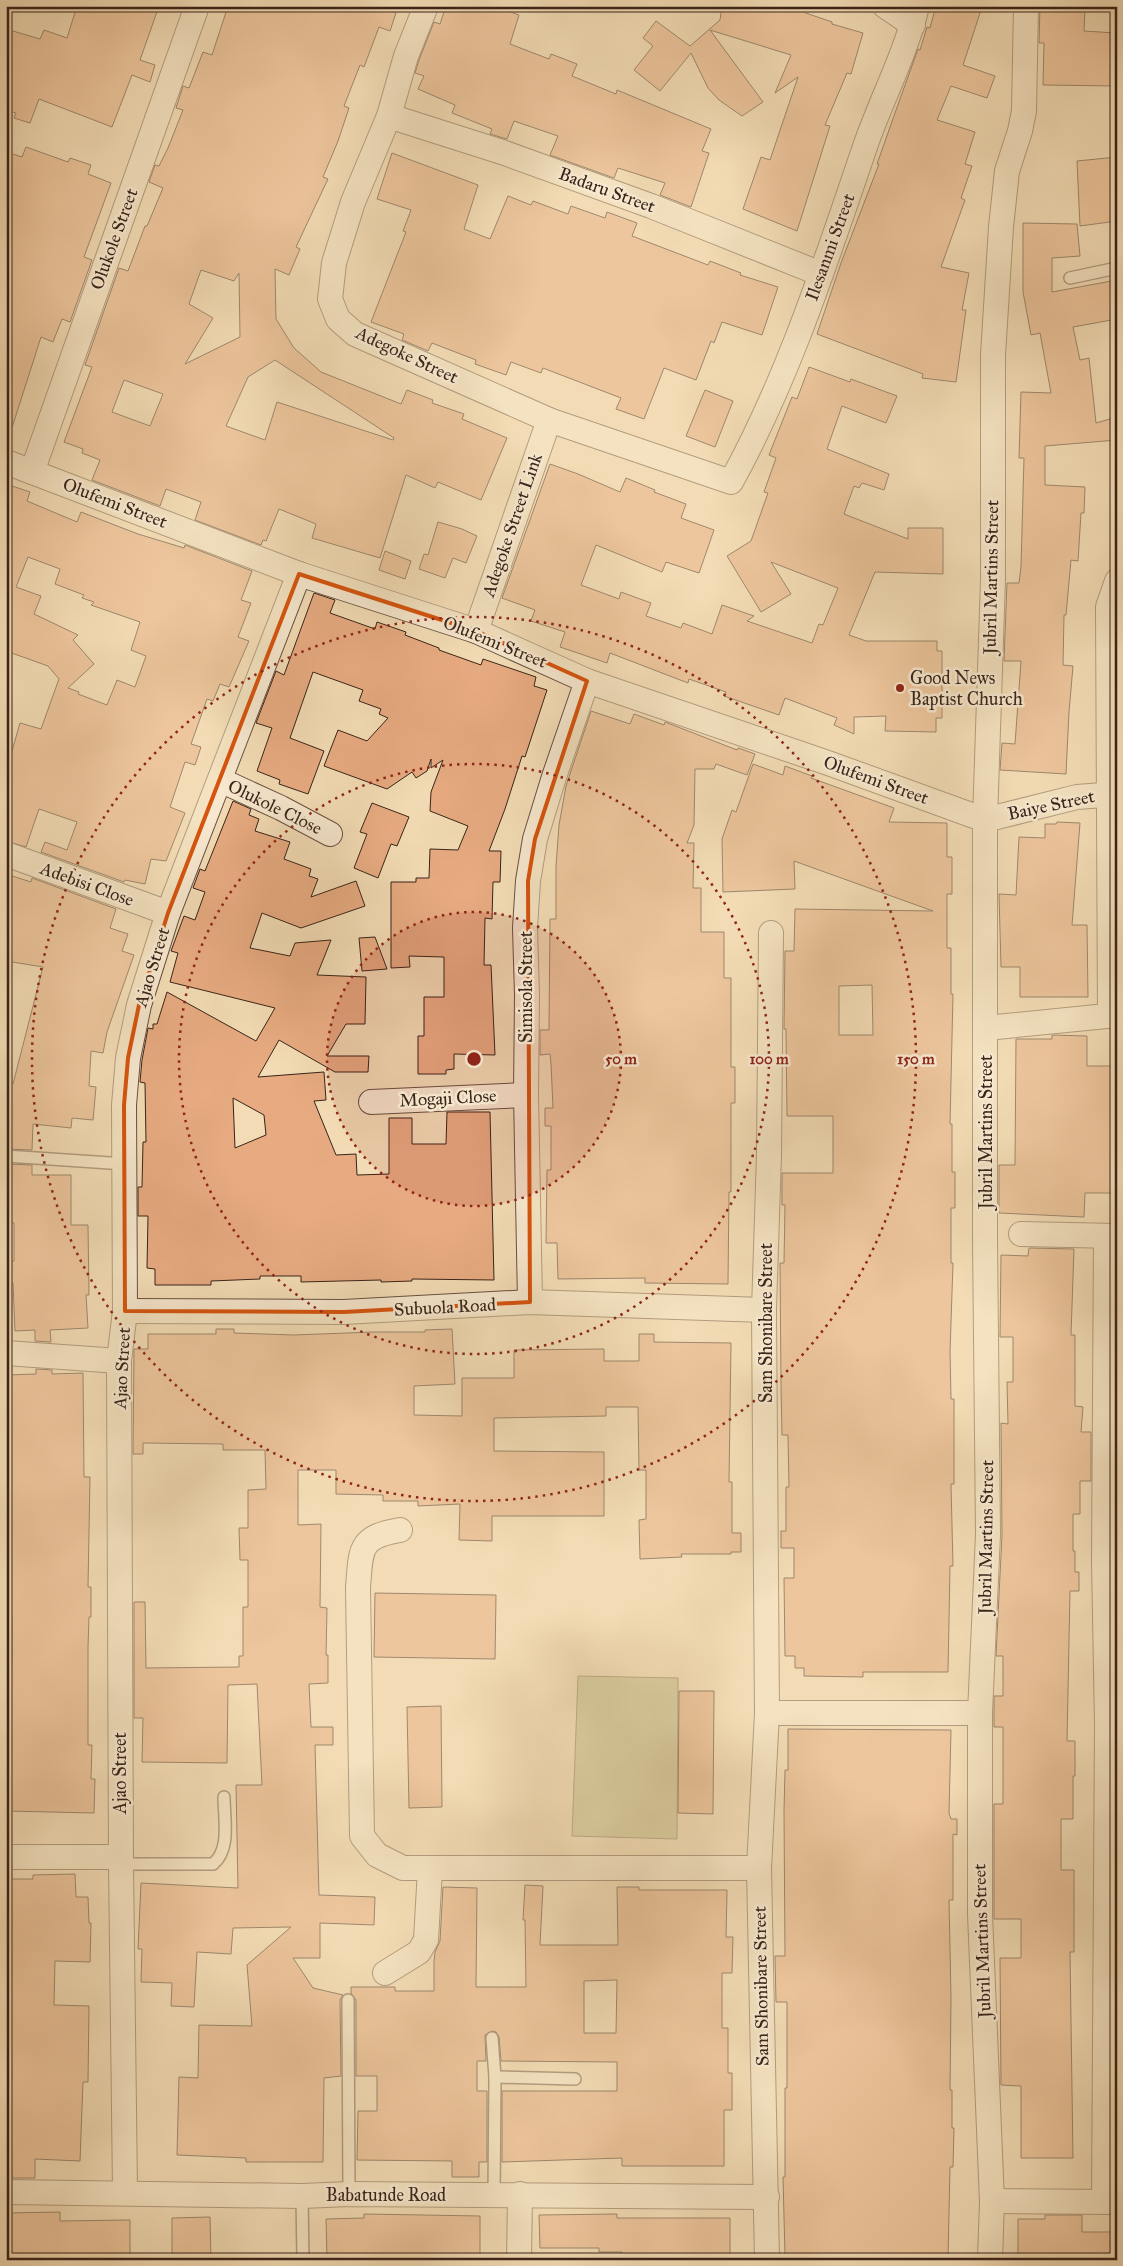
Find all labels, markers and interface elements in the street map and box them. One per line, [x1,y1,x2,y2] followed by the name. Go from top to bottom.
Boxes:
[556,162,659,218] street label: Badaru Street
[85,185,143,293] street label: Olukole Street
[800,190,860,304] street label: Ilesanmi Street
[351,321,462,389] street label: Adegoke Street
[477,450,548,601] street label: Adegoke Street Link
[60,473,171,533] street label: Olufemi Street
[979,499,1004,657] street label: Jubril Martins Street
[440,611,551,673] street label: Olufemi Street
[910,667,1023,710] place label: Good News Baptist Church
[894,682,906,694] marker: Good News Baptist Church
[820,751,932,809] street label: Olufemi Street
[224,775,326,839] street label: Olukole Close
[1005,785,1097,825] street label: Baiye Street
[36,857,137,911] street label: Adebisi Close
[129,924,175,1010] street label: Ajao Street
[515,930,537,1043] street label: Simisola Street
[465,1050,483,1068] centre of rings
[605,1050,637,1068] text: 50 m
[749,1050,789,1068] text: 100 m
[897,1050,935,1068] text: 150 m
[975,1054,998,1211] street label: Jubril Martins Street
[399,1084,497,1113] street label: Mogaji Close
[755,1242,777,1403] street label: Sam Shonibare Street
[393,1293,497,1321] street label: Subuola Road
[109,1326,135,1410] street label: Ajao Street
[974,1459,999,1617] street label: Jubril Martins Street
[109,1731,131,1815] street label: Ajao Street
[968,1863,997,2021] street label: Jubril Martins Street
[749,1905,773,2066] street label: Sam Shonibare Street
[326,2184,446,2206] street label: Babatunde Road

